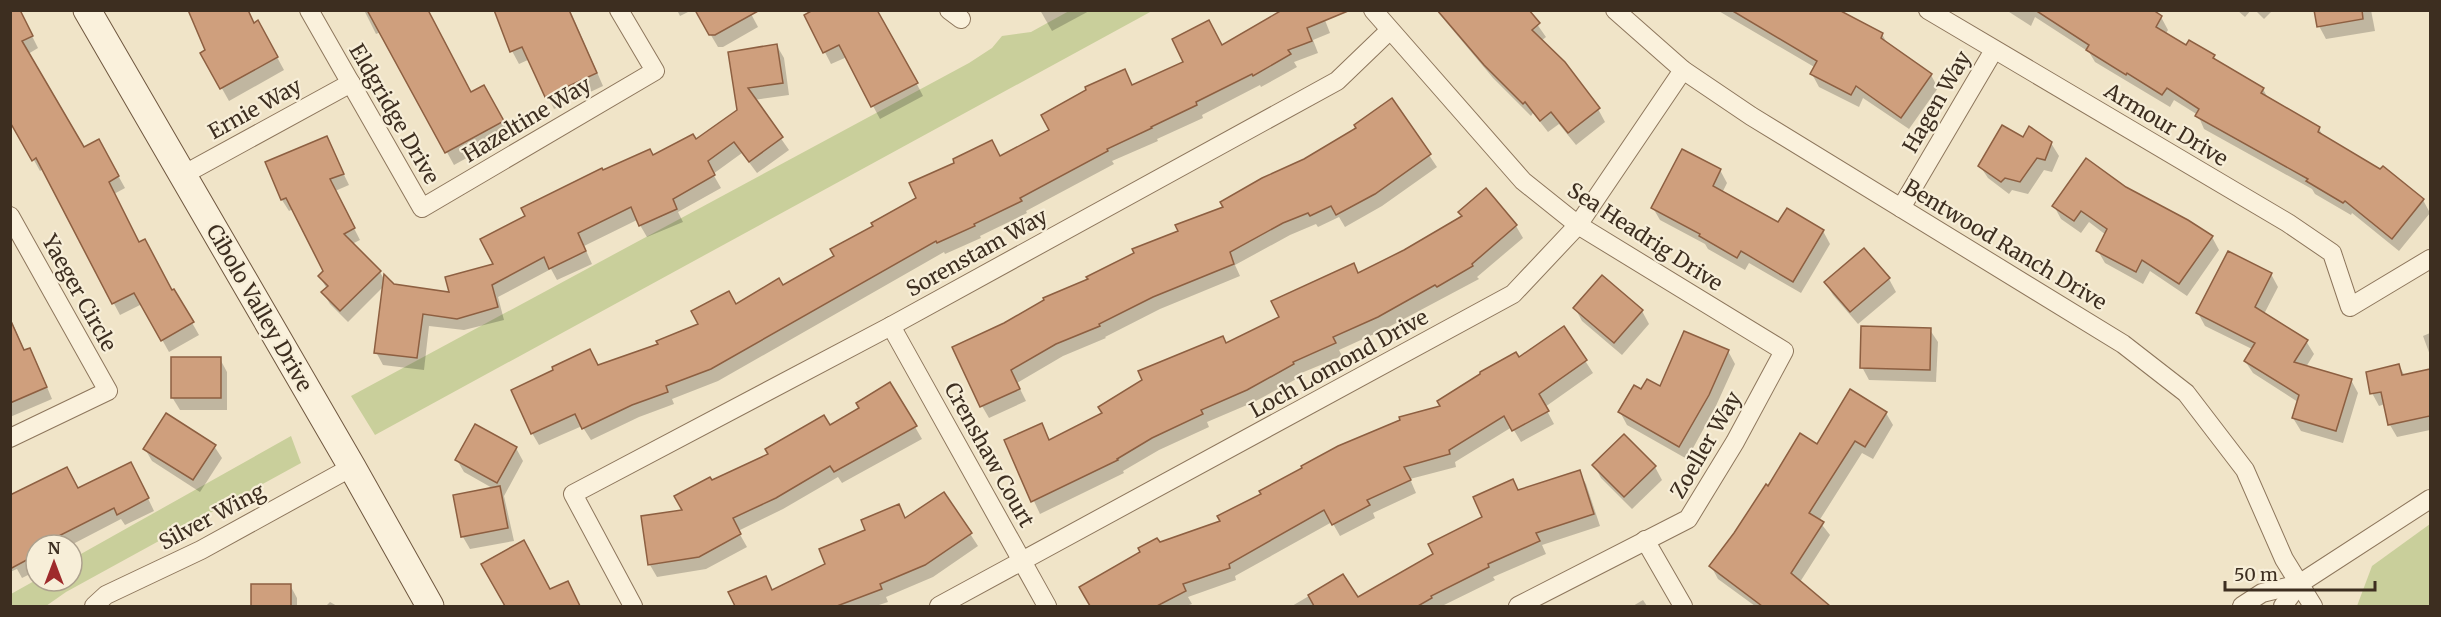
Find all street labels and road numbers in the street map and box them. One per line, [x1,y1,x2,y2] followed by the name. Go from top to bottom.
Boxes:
[343,39,445,189] street label: Eldgridge Drive
[1897,45,1977,158] street label: Hagen Way
[458,70,596,168] street label: Hazeltine Way
[203,72,307,145] street label: Ernie Way
[2099,77,2233,172] street label: Armour Drive
[1899,173,2112,316] street label: Bentwood Ranch Drive
[1563,176,1728,297] street label: Sea Headrig Drive
[901,202,1053,303] street label: Sorenstam Way
[201,219,318,396] street label: Cibolo Valley Drive
[36,229,123,356] street label: Yaeger Circle
[1245,303,1433,424] street label: Loch Lomond Drive
[939,378,1040,532] street label: Crenshaw Court
[1664,386,1747,503] street label: Zoeller Way
[154,477,270,556] street label: Silver Wing

